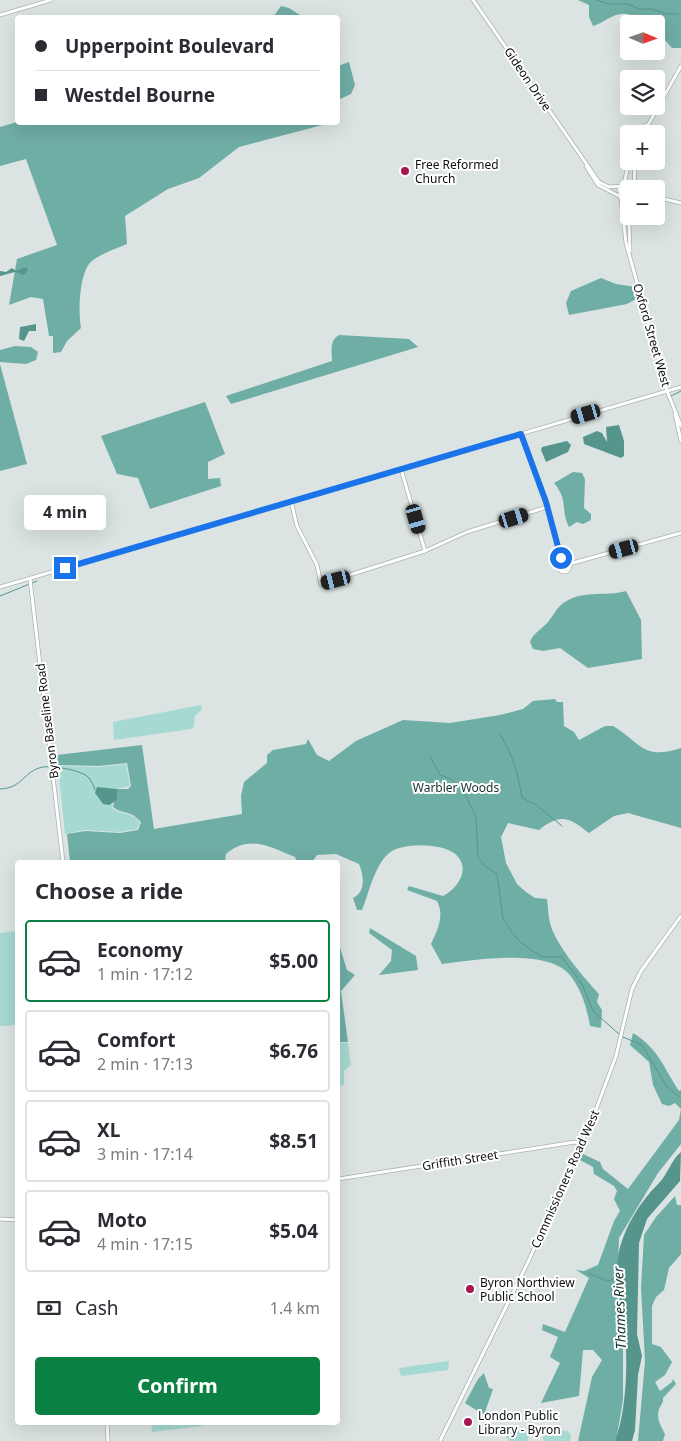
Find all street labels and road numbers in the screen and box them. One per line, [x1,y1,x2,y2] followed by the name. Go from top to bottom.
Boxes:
[500,44,556,114] street label: Gideon Drive
[629,281,675,389] street label: Oxford Street West
[32,662,62,780] street label: Byron Baseline Road
[527,1106,604,1251] street label: Commissioners Road West
[421,1146,500,1174] street label: Griffith Street

